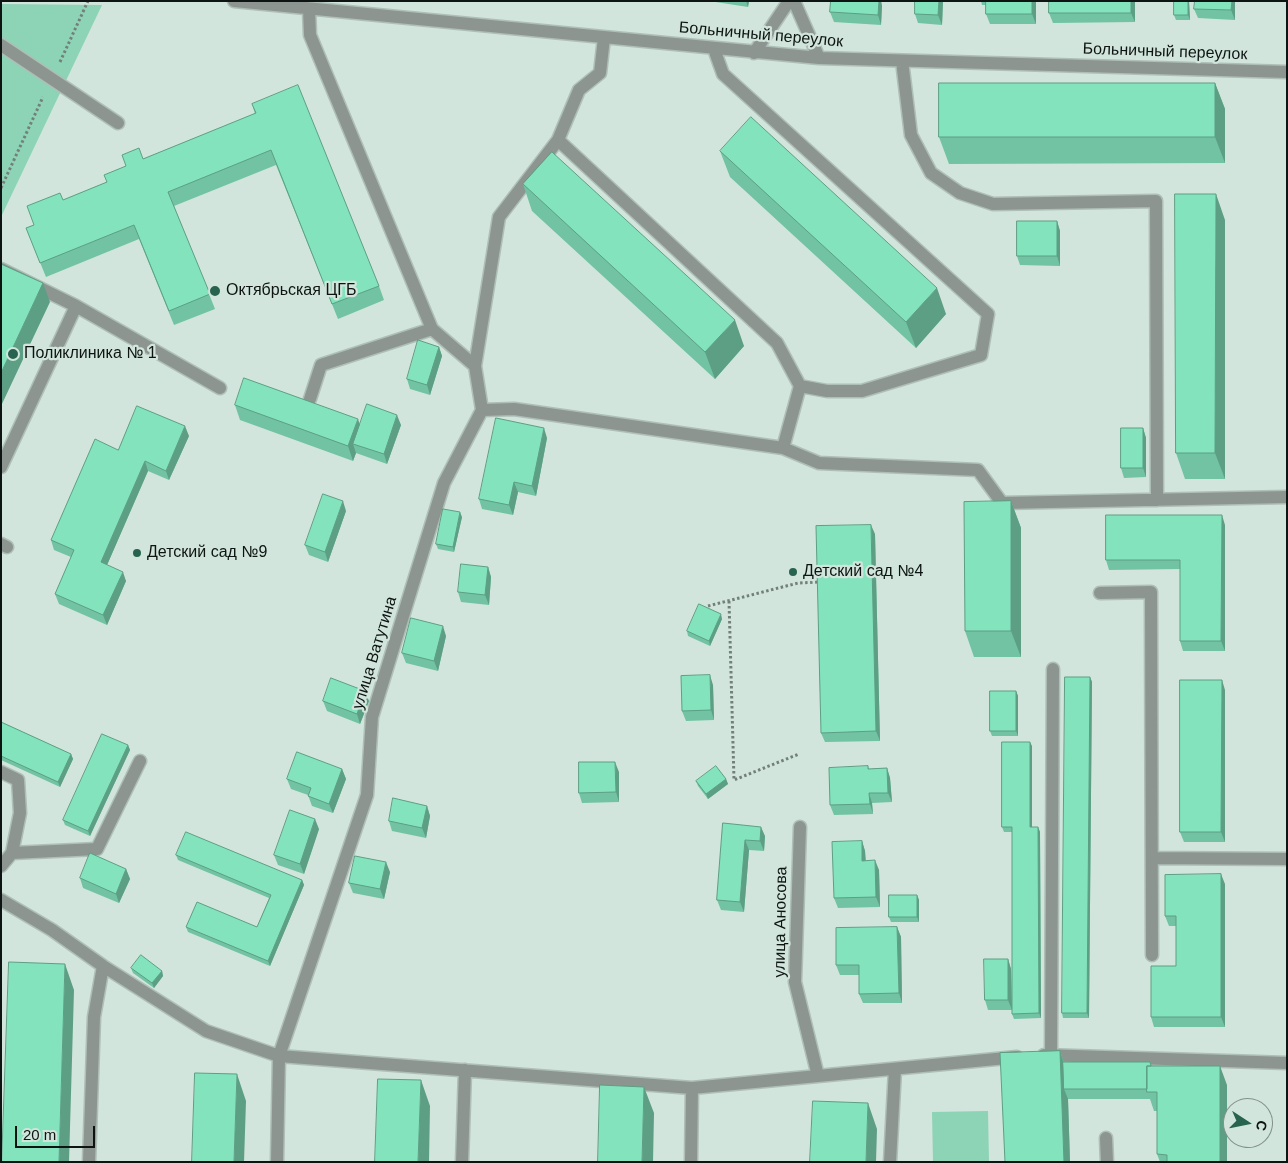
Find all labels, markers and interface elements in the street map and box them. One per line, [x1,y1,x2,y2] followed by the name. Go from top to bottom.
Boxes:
[678,18,844,52] street label: Больничный переулок
[1082,40,1248,64] street label: Больничный переулок
[226,281,356,301] place label: Октябрьская ЦГБ
[208,284,222,298] marker: Октябрьская ЦГБ
[24,344,157,364] place label: Поликлиника № 1
[6,347,20,361] marker: Поликлиника № 1
[147,543,267,563] place label: Детский сад №9
[131,547,143,559] marker: Детский сад №9
[803,562,923,582] place label: Детский сад №4
[787,566,799,578] marker: Детский сад №4
[349,594,401,712] street label: улица Ватутина
[770,866,792,978] street label: улица Аносова
[1223,1098,1273,1148] north arrow
[18,1116,98,1148] scale bar
[1253,1119,1271,1132] text: С
[23,1126,56,1143] text: 20 m

